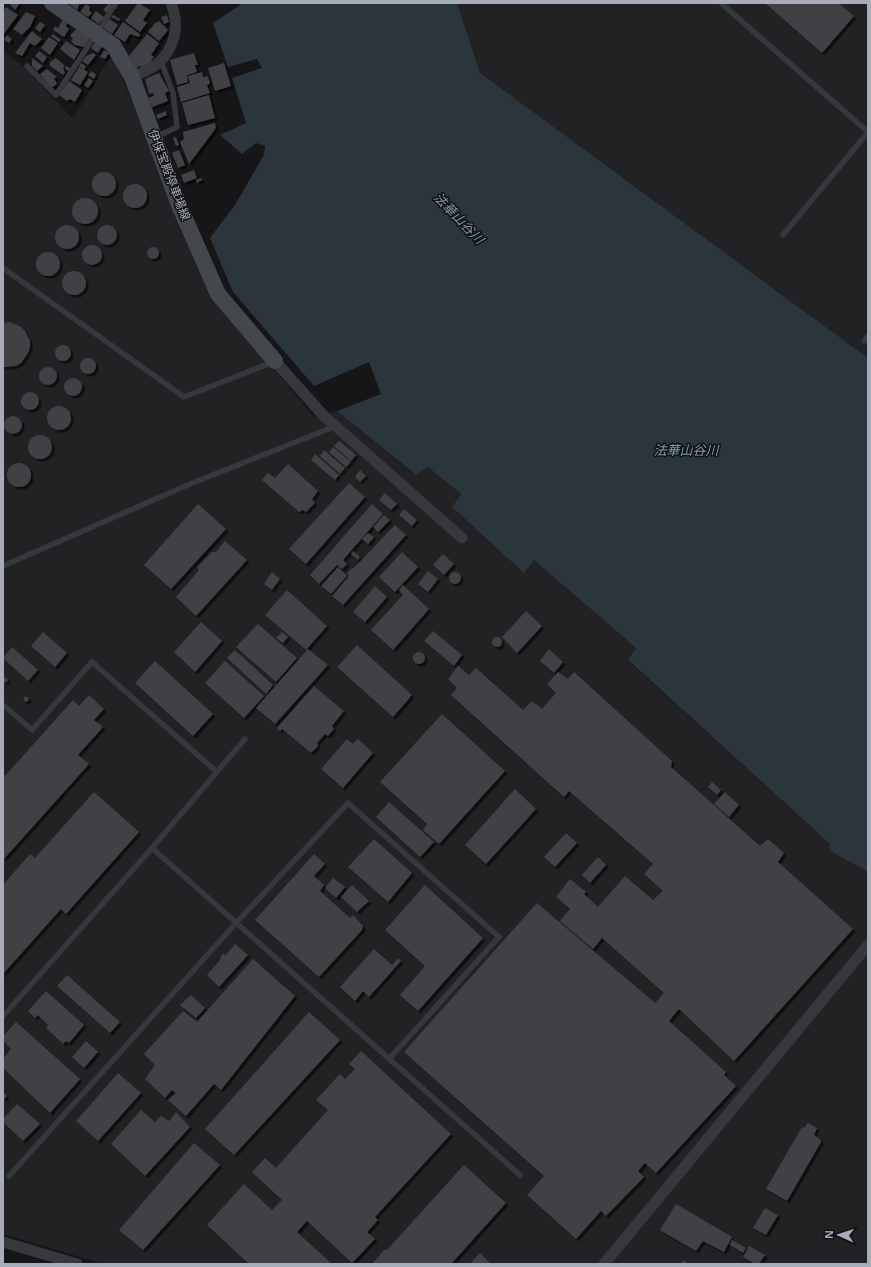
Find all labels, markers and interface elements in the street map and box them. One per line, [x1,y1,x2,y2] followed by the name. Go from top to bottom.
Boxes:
[144,127,195,223] street label: 伊保宝殿停車場線
[430,188,489,249] water label: 法華山谷川
[653,441,720,459] water label: 法華山谷川
[819,1215,859,1255] north arrow
[821,1230,836,1239] text: N

